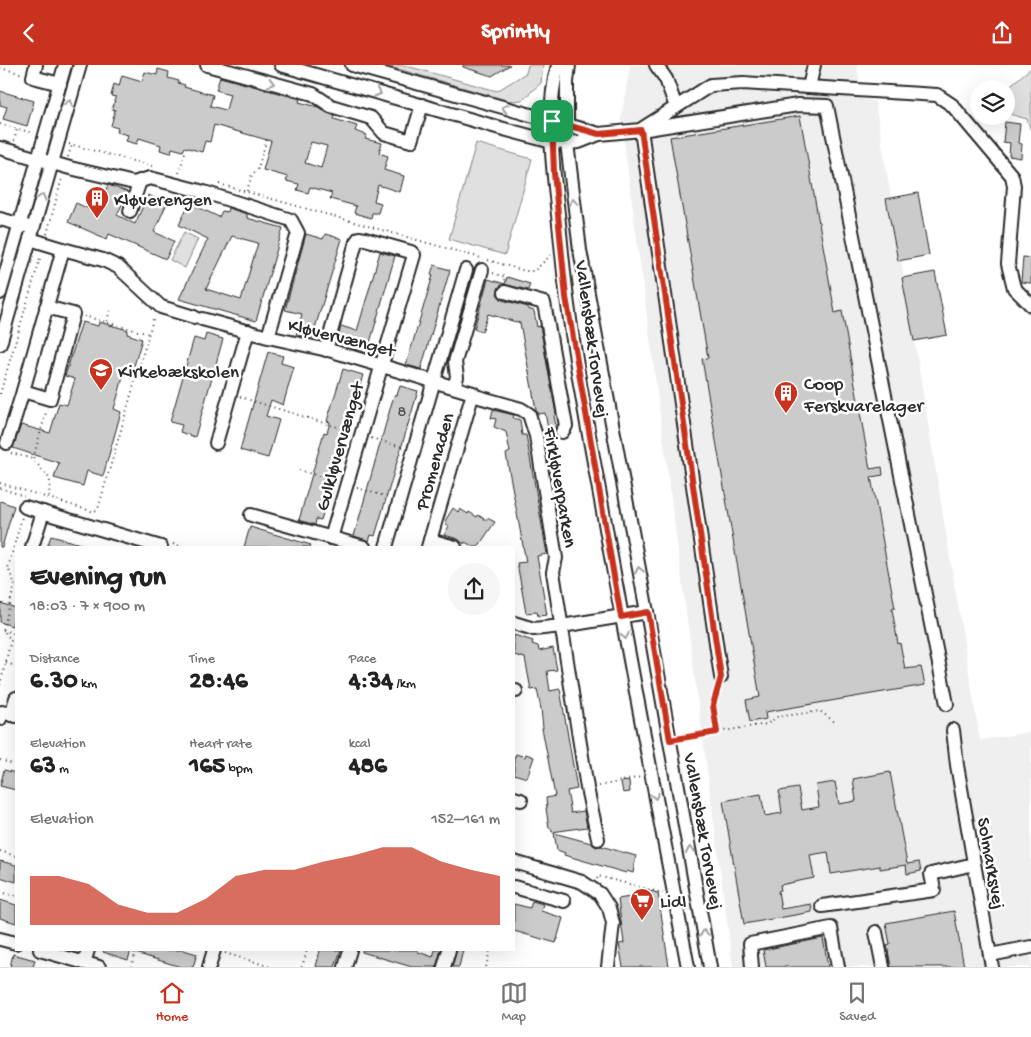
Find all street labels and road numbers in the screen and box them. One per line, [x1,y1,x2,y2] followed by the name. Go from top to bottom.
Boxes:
[568,258,613,420] street label: Vallensbæk Torvevej
[285,315,399,364] street label: Kløvervænget
[312,378,371,514] street label: Gulkløvervænget
[411,411,461,514] street label: Promenaden
[536,425,580,550] street label: Firkløverparken
[676,750,727,912] street label: Vallensbæk Torvevej
[970,816,1009,911] street label: Solmarksvej

